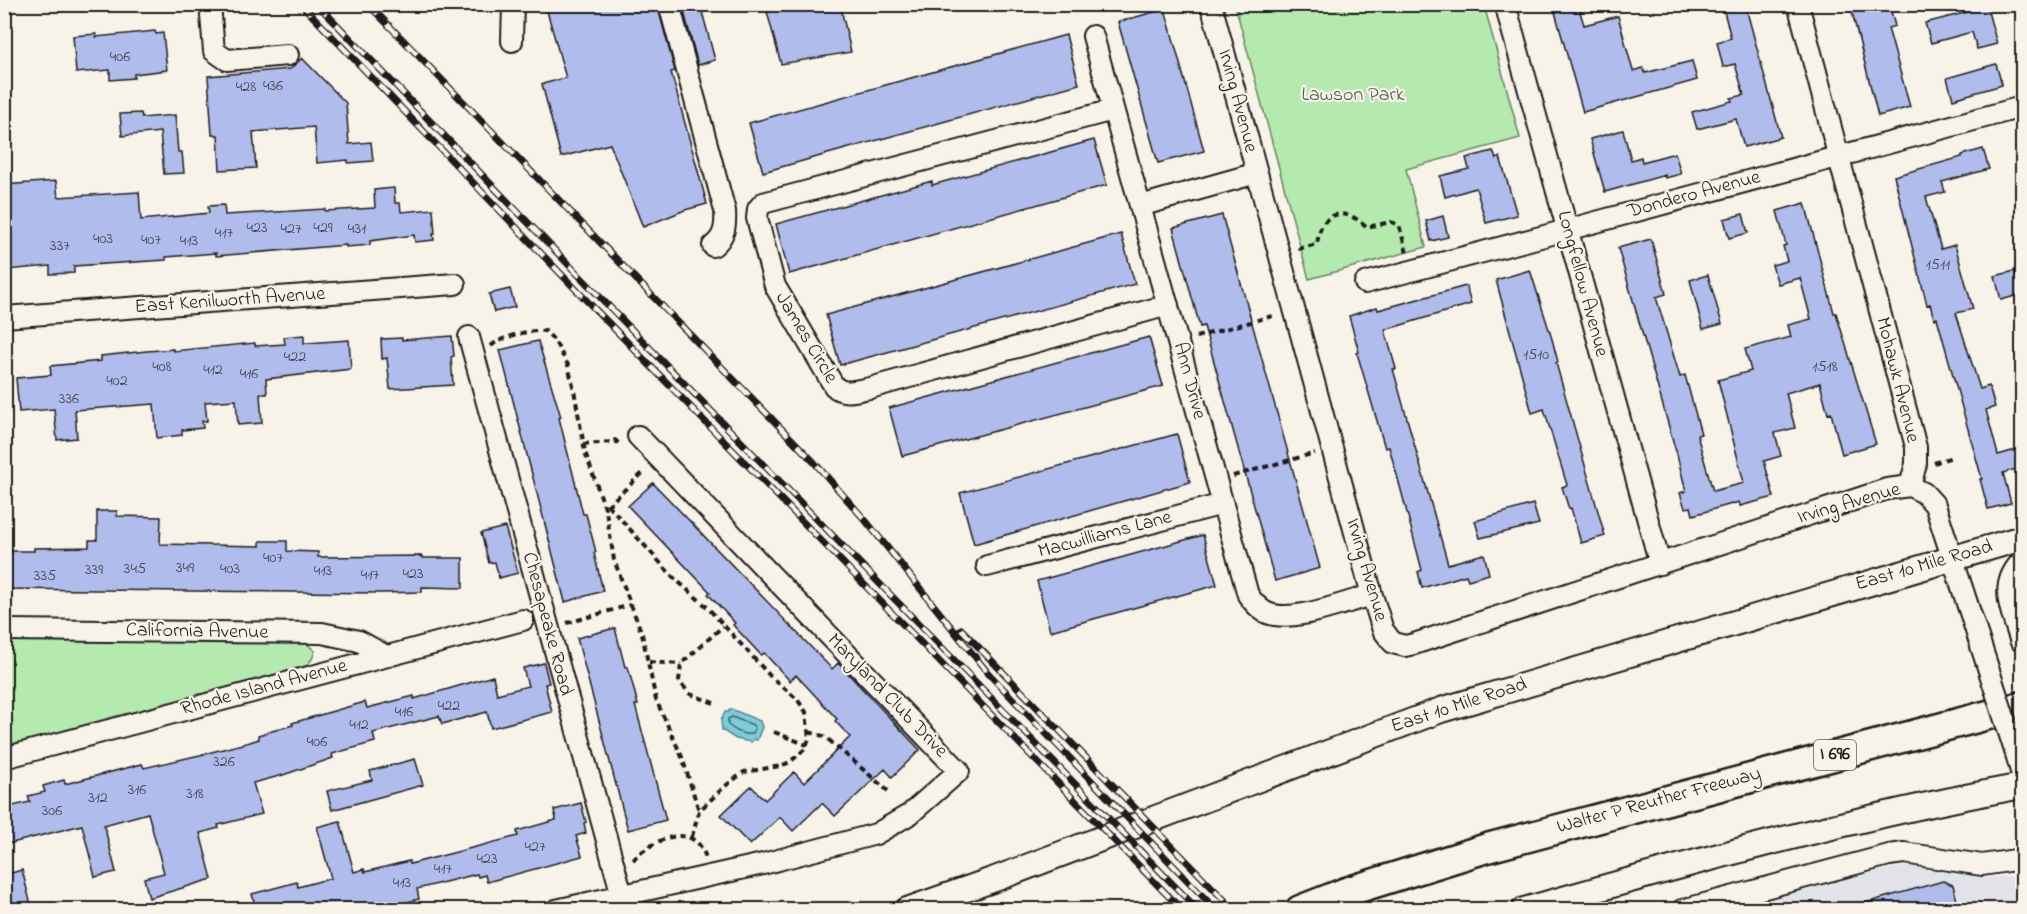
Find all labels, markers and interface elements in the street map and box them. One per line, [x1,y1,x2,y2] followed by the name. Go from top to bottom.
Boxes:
[110,45,130,69] house number: 406
[1208,46,1265,156] street label: Irving Avenue
[263,74,283,98] house number: 436
[236,75,256,99] house number: 428
[1302,81,1405,110] park label: Lawson Park
[1623,163,1764,227] street label: Dondero Avenue
[1548,208,1615,360] street label: Longfellow Avenue
[246,216,268,240] house number: 423
[313,216,333,240] house number: 429
[280,217,302,241] house number: 427
[348,217,366,241] house number: 431
[215,221,234,245] house number: 417
[93,227,113,251] house number: 403
[141,228,161,252] house number: 407
[180,229,198,253] house number: 413
[50,234,70,258] house number: 337
[1926,253,1950,277] house number: 1511
[134,280,326,322] street label: East Kenilworth Avenue
[767,287,845,389] street label: James Circle
[1867,314,1927,446] street label: Mohawk Avenue
[1165,339,1213,423] street label: Ann Drive
[1523,343,1549,367] house number: 1510
[284,345,306,369] house number: 422
[152,355,172,379] house number: 408
[1812,355,1838,379] house number: 1518
[203,358,223,382] house number: 412
[240,362,258,386] house number: 416
[106,369,128,393] house number: 402
[59,387,79,411] house number: 336
[1794,475,1904,533] street label: Irving Avenue
[1035,503,1175,567] street label: Macwilliams Lane
[1337,515,1395,625] street label: Irving Avenue
[1852,533,1996,599] street label: East 10 Mile Road
[263,546,283,570] house number: 407
[514,549,580,699] street label: Chesapeake Road
[176,556,194,580] house number: 349
[124,557,146,581] house number: 345
[220,557,240,581] house number: 403
[85,558,103,582] house number: 339
[314,559,332,583] house number: 413
[402,562,424,586] house number: 423
[361,563,380,587] house number: 417
[34,564,56,588] house number: 335
[126,616,269,648] street label: California Avenue
[820,627,954,765] street label: Maryland Club Drive
[178,652,350,724] street label: Rhode Island Avenue
[1387,670,1531,742] street label: East 10 Mile Road
[438,694,460,718] house number: 422
[395,700,413,724] house number: 416
[349,713,369,737] house number: 412
[307,730,327,754] house number: 406
[1814,740,1856,770] road number: I 696
[213,750,235,774] house number: 326
[1554,760,1764,842] street label: Walter P Reuther Freeway
[128,778,146,802] house number: 316
[186,782,204,806] house number: 318
[88,786,108,810] house number: 312
[42,799,62,823] house number: 306
[524,835,546,859] house number: 427
[476,847,498,871] house number: 423
[434,857,453,881] house number: 417
[393,871,411,895] house number: 413

